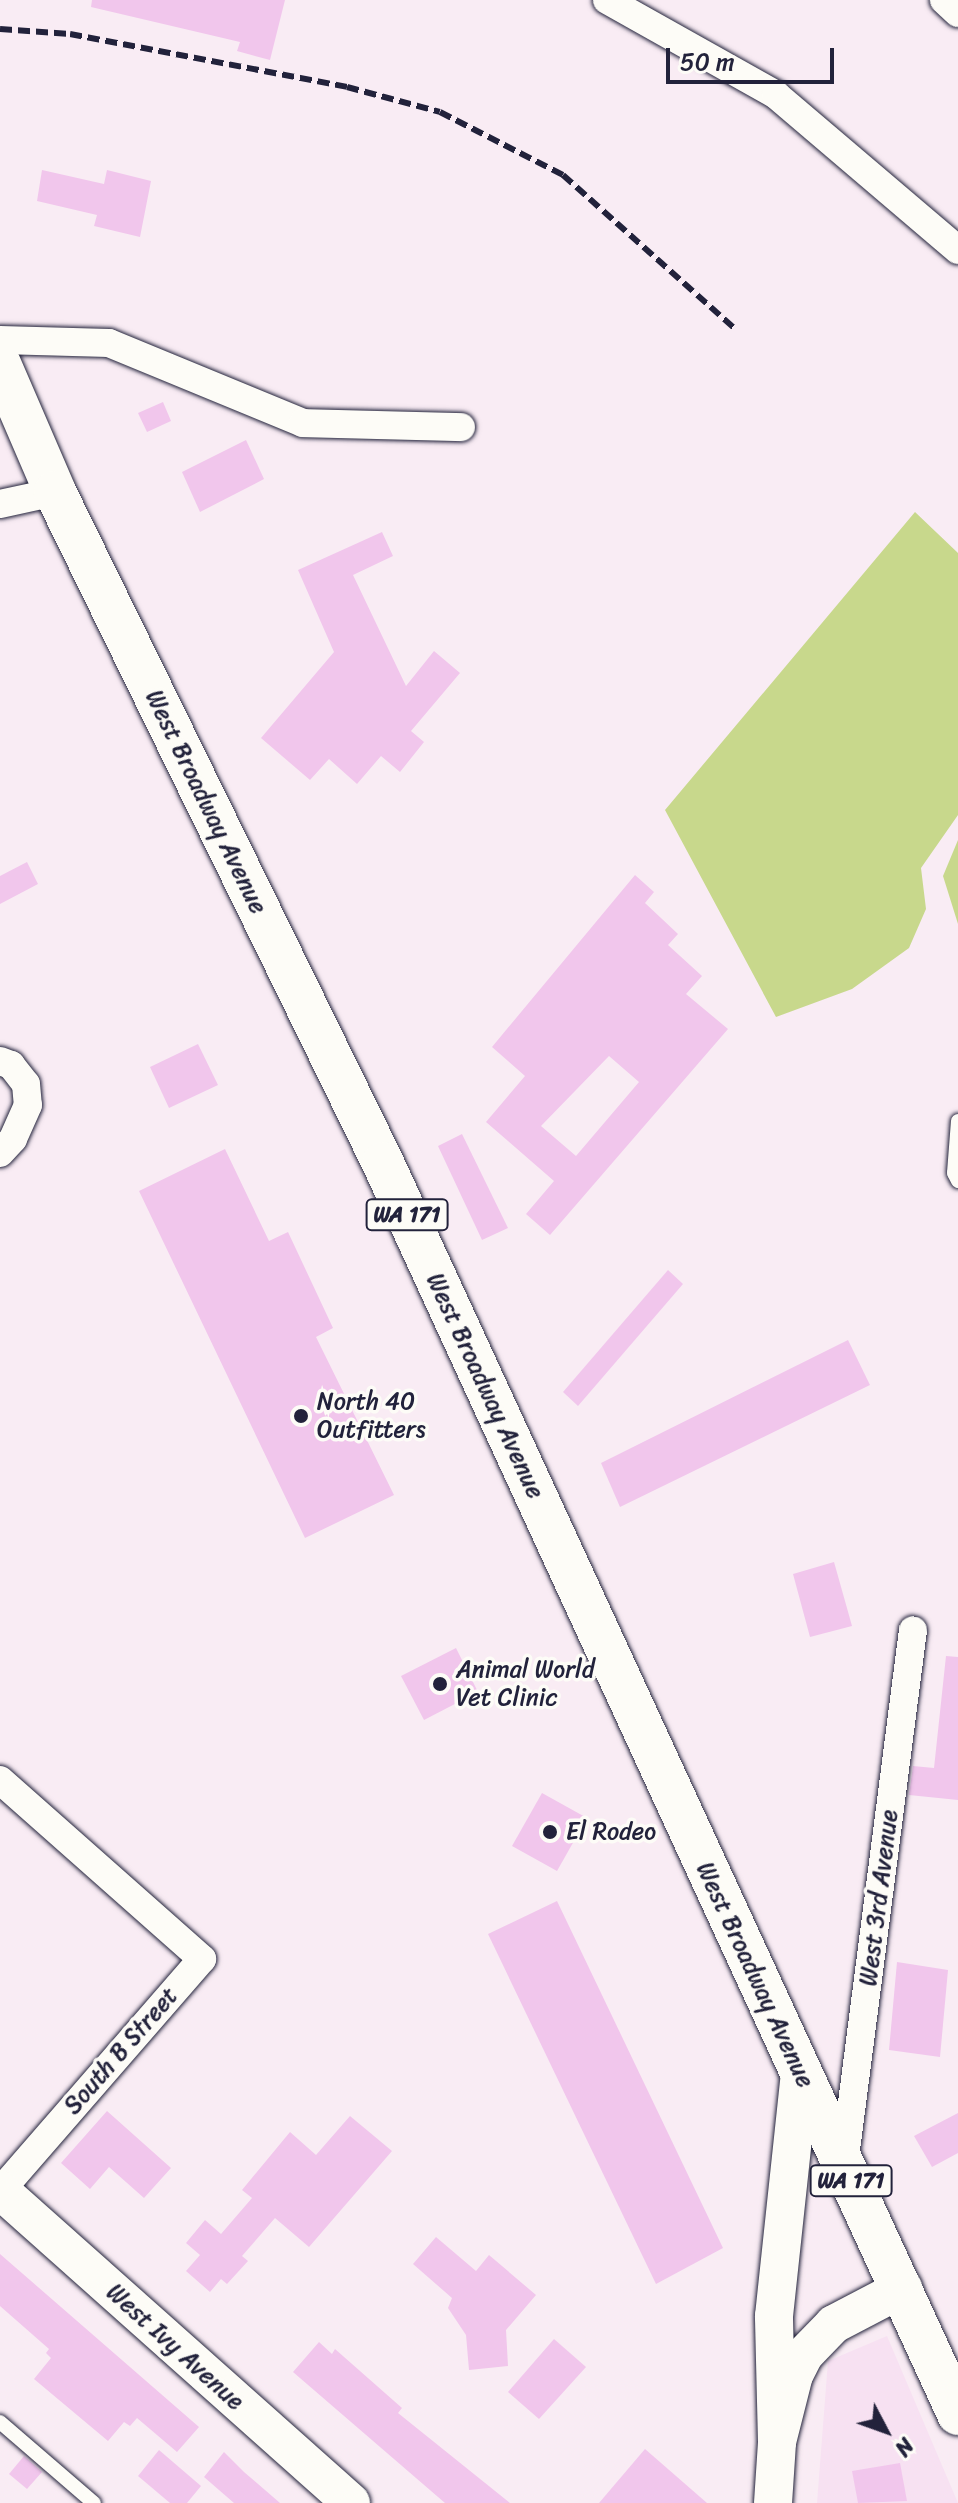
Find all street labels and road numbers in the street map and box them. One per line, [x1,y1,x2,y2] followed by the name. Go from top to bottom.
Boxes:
[139,686,273,918] street label: West Broadway Avenue
[365,1197,449,1233] road number: WA 171
[420,1269,550,1503] street label: West Broadway Avenue
[854,1808,904,1988] street label: West 3rd Avenue
[690,1858,820,2092] street label: West Broadway Avenue
[57,1981,185,2121] street label: South B Street
[809,2163,893,2199] road number: WA 171
[100,2278,250,2416] street label: West Ivy Avenue

